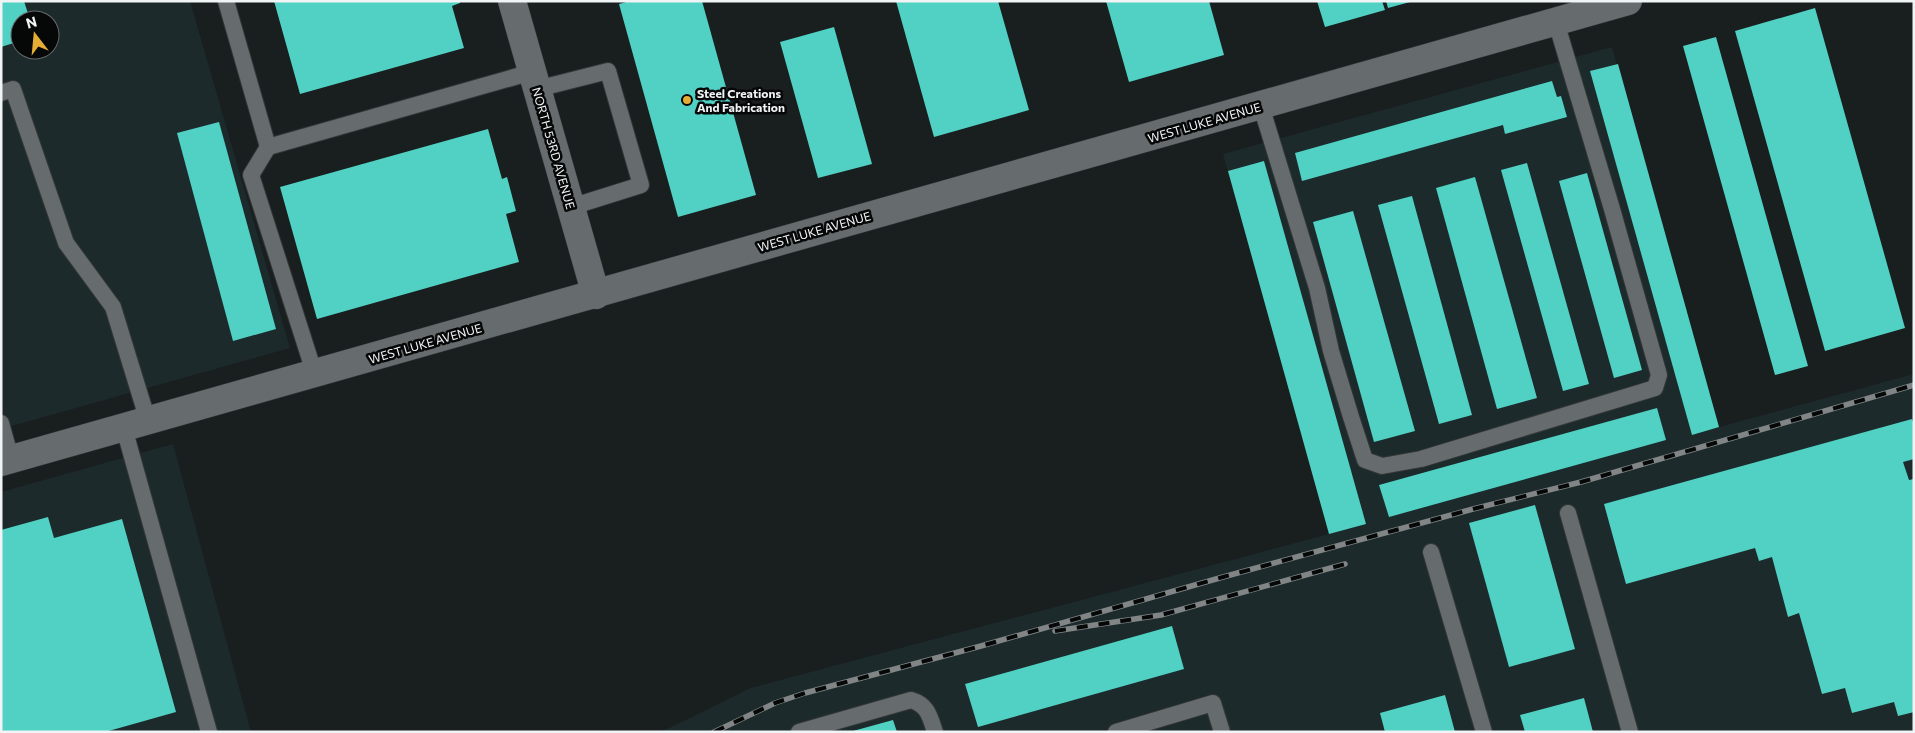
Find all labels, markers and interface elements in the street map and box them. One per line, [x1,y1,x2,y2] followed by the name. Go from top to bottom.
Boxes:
[10,10,60,60] north arrow
[24,12,39,32] text: N
[530,85,578,211] street label: NORTH 53RD AVENUE
[697,86,785,114] place label: Steel Creations And Fabrication
[681,94,693,106] marker: Steel Creations And Fabrication
[1146,99,1262,145] street label: WEST LUKE AVENUE
[756,208,872,254] street label: WEST LUKE AVENUE
[367,320,483,366] street label: WEST LUKE AVENUE

